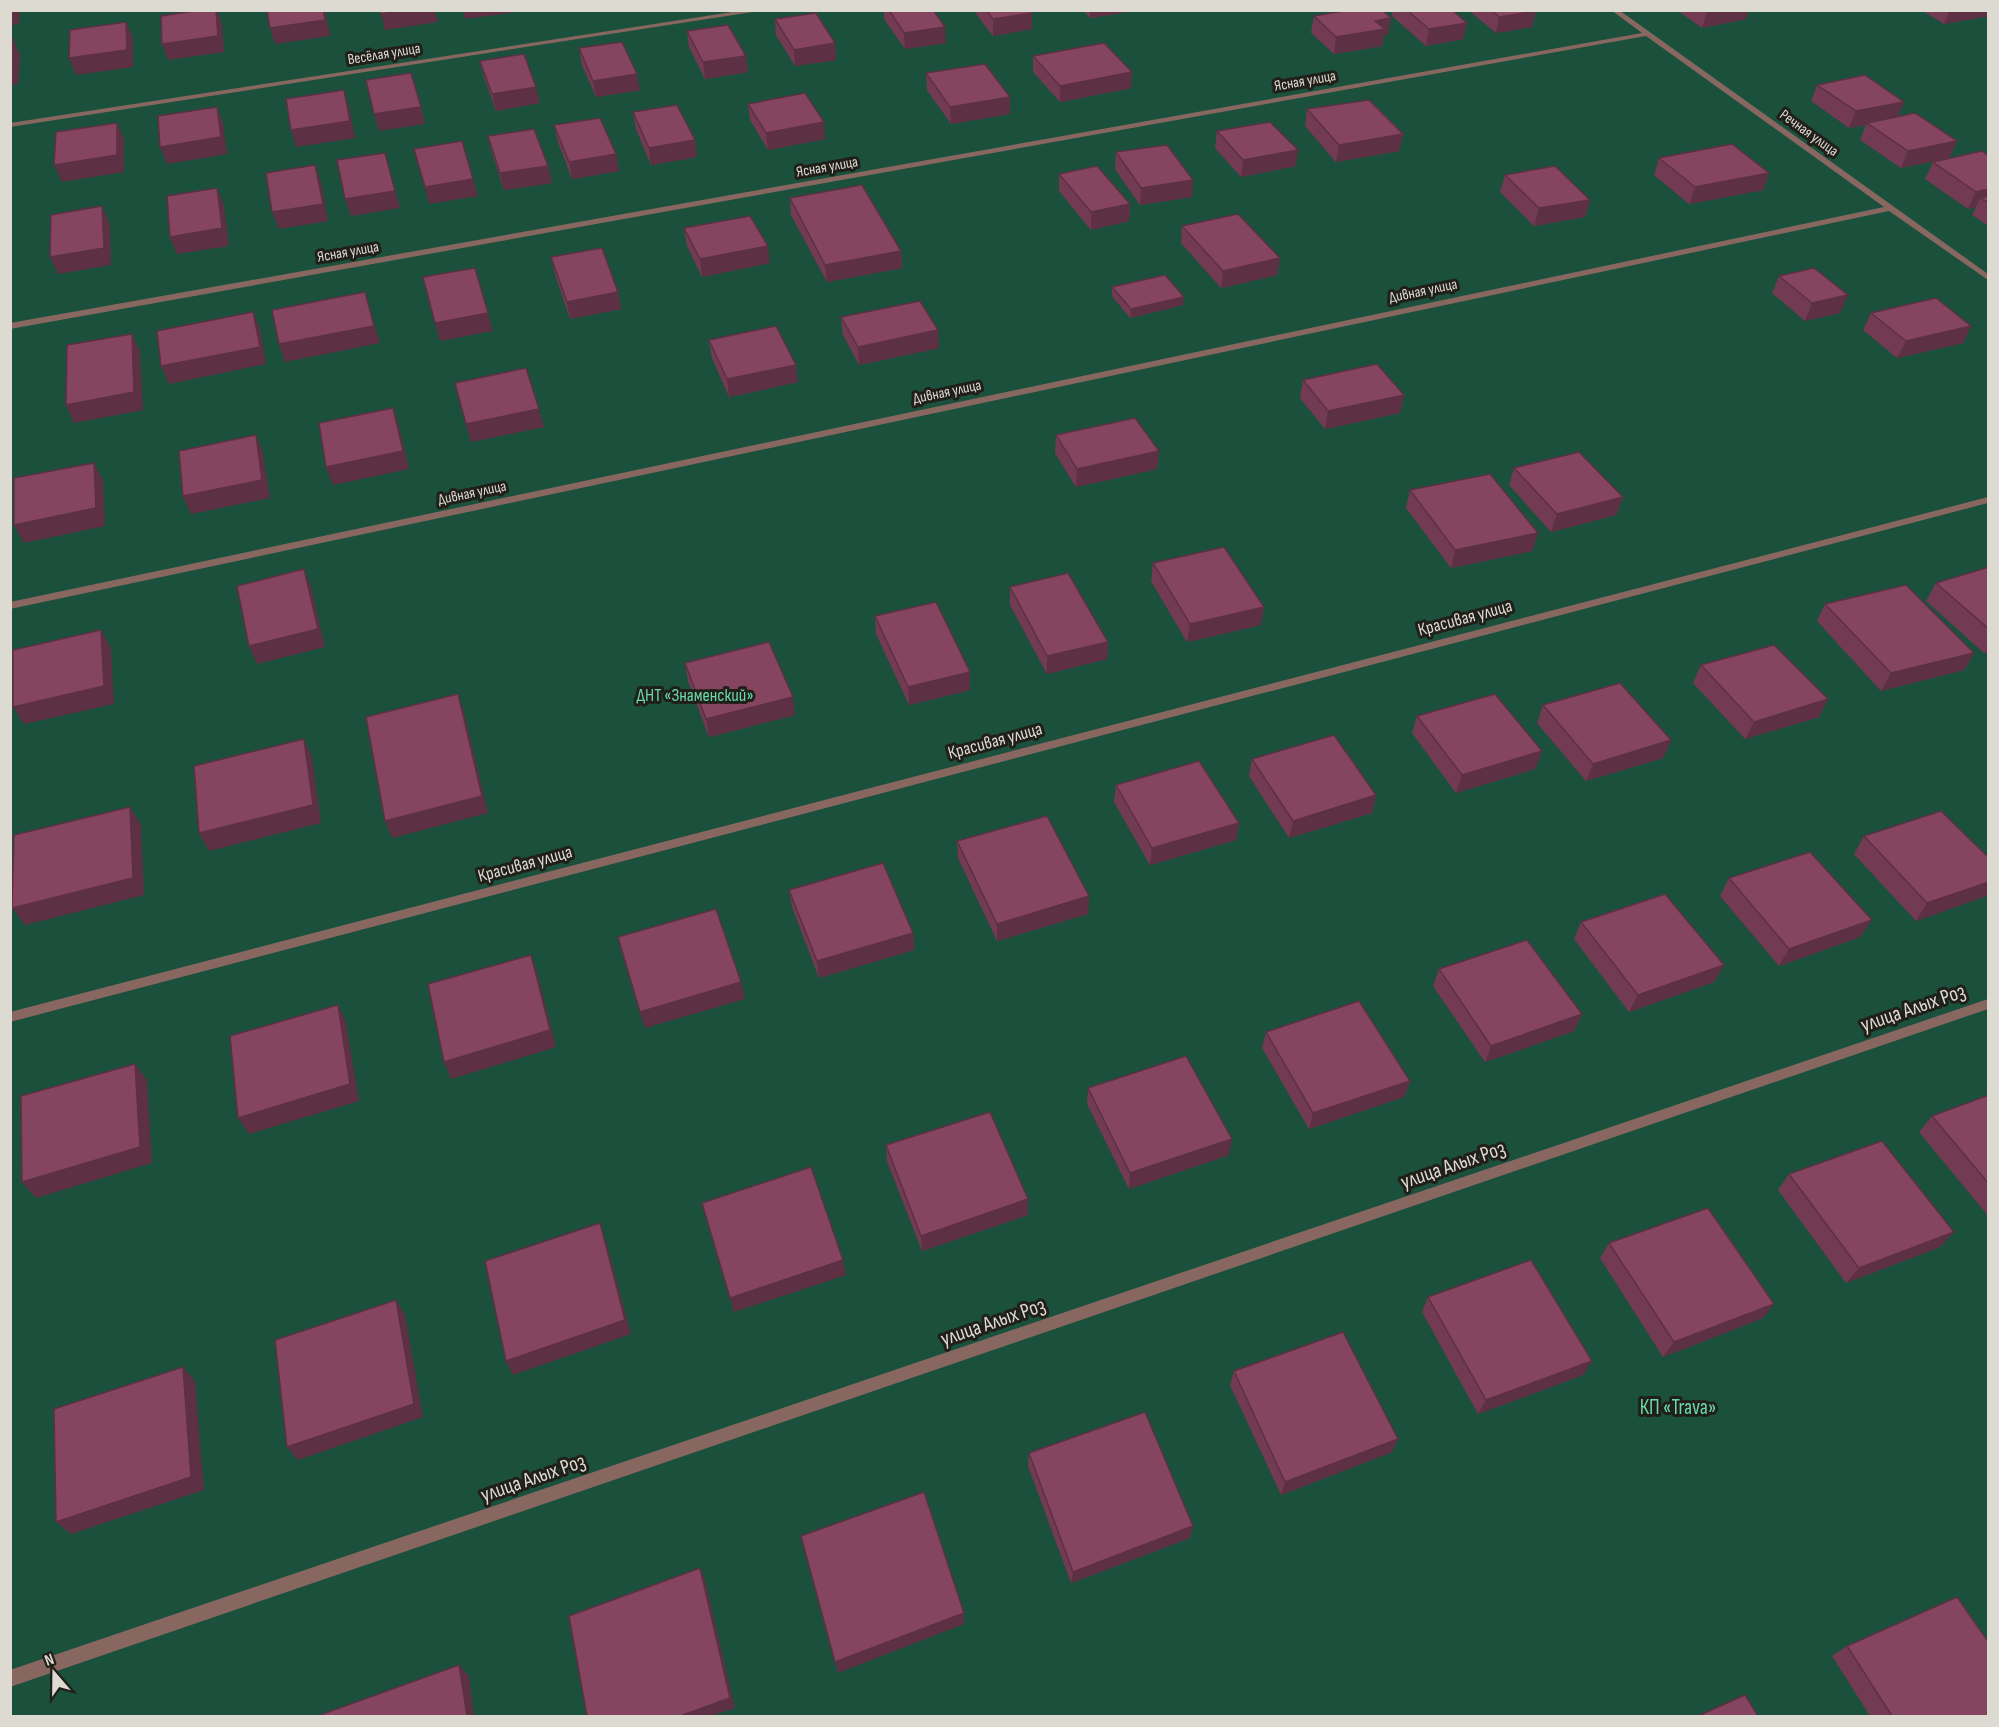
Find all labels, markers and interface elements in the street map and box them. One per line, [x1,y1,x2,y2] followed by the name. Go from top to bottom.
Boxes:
[346,39,422,69] street label: Весёлая улица
[1273,66,1338,96] street label: Ясная улица
[1776,105,1842,161] street label: Речная улица
[795,152,860,182] street label: Ясная улица
[316,237,381,267] street label: Ясная улица
[1387,274,1459,307] street label: Дивная улица
[911,375,983,408] street label: Дивная улица
[436,476,508,509] street label: Дивная улица
[1416,595,1514,641] street label: Красивая улица
[636,685,754,706] park label: ДНТ «Знаменский»
[946,718,1044,764] street label: Красивая улица
[476,841,574,887] street label: Красивая улица
[1857,978,1969,1038] street label: улица Алых Роз
[1397,1135,1509,1195] street label: улица Алых Роз
[937,1292,1049,1352] street label: улица Алых Роз
[1640,1395,1716,1420] park label: КП «Trava»
[477,1448,589,1508] street label: улица Алых Роз
[24,1643,84,1703] north arrow
[42,1650,57,1671] text: N

